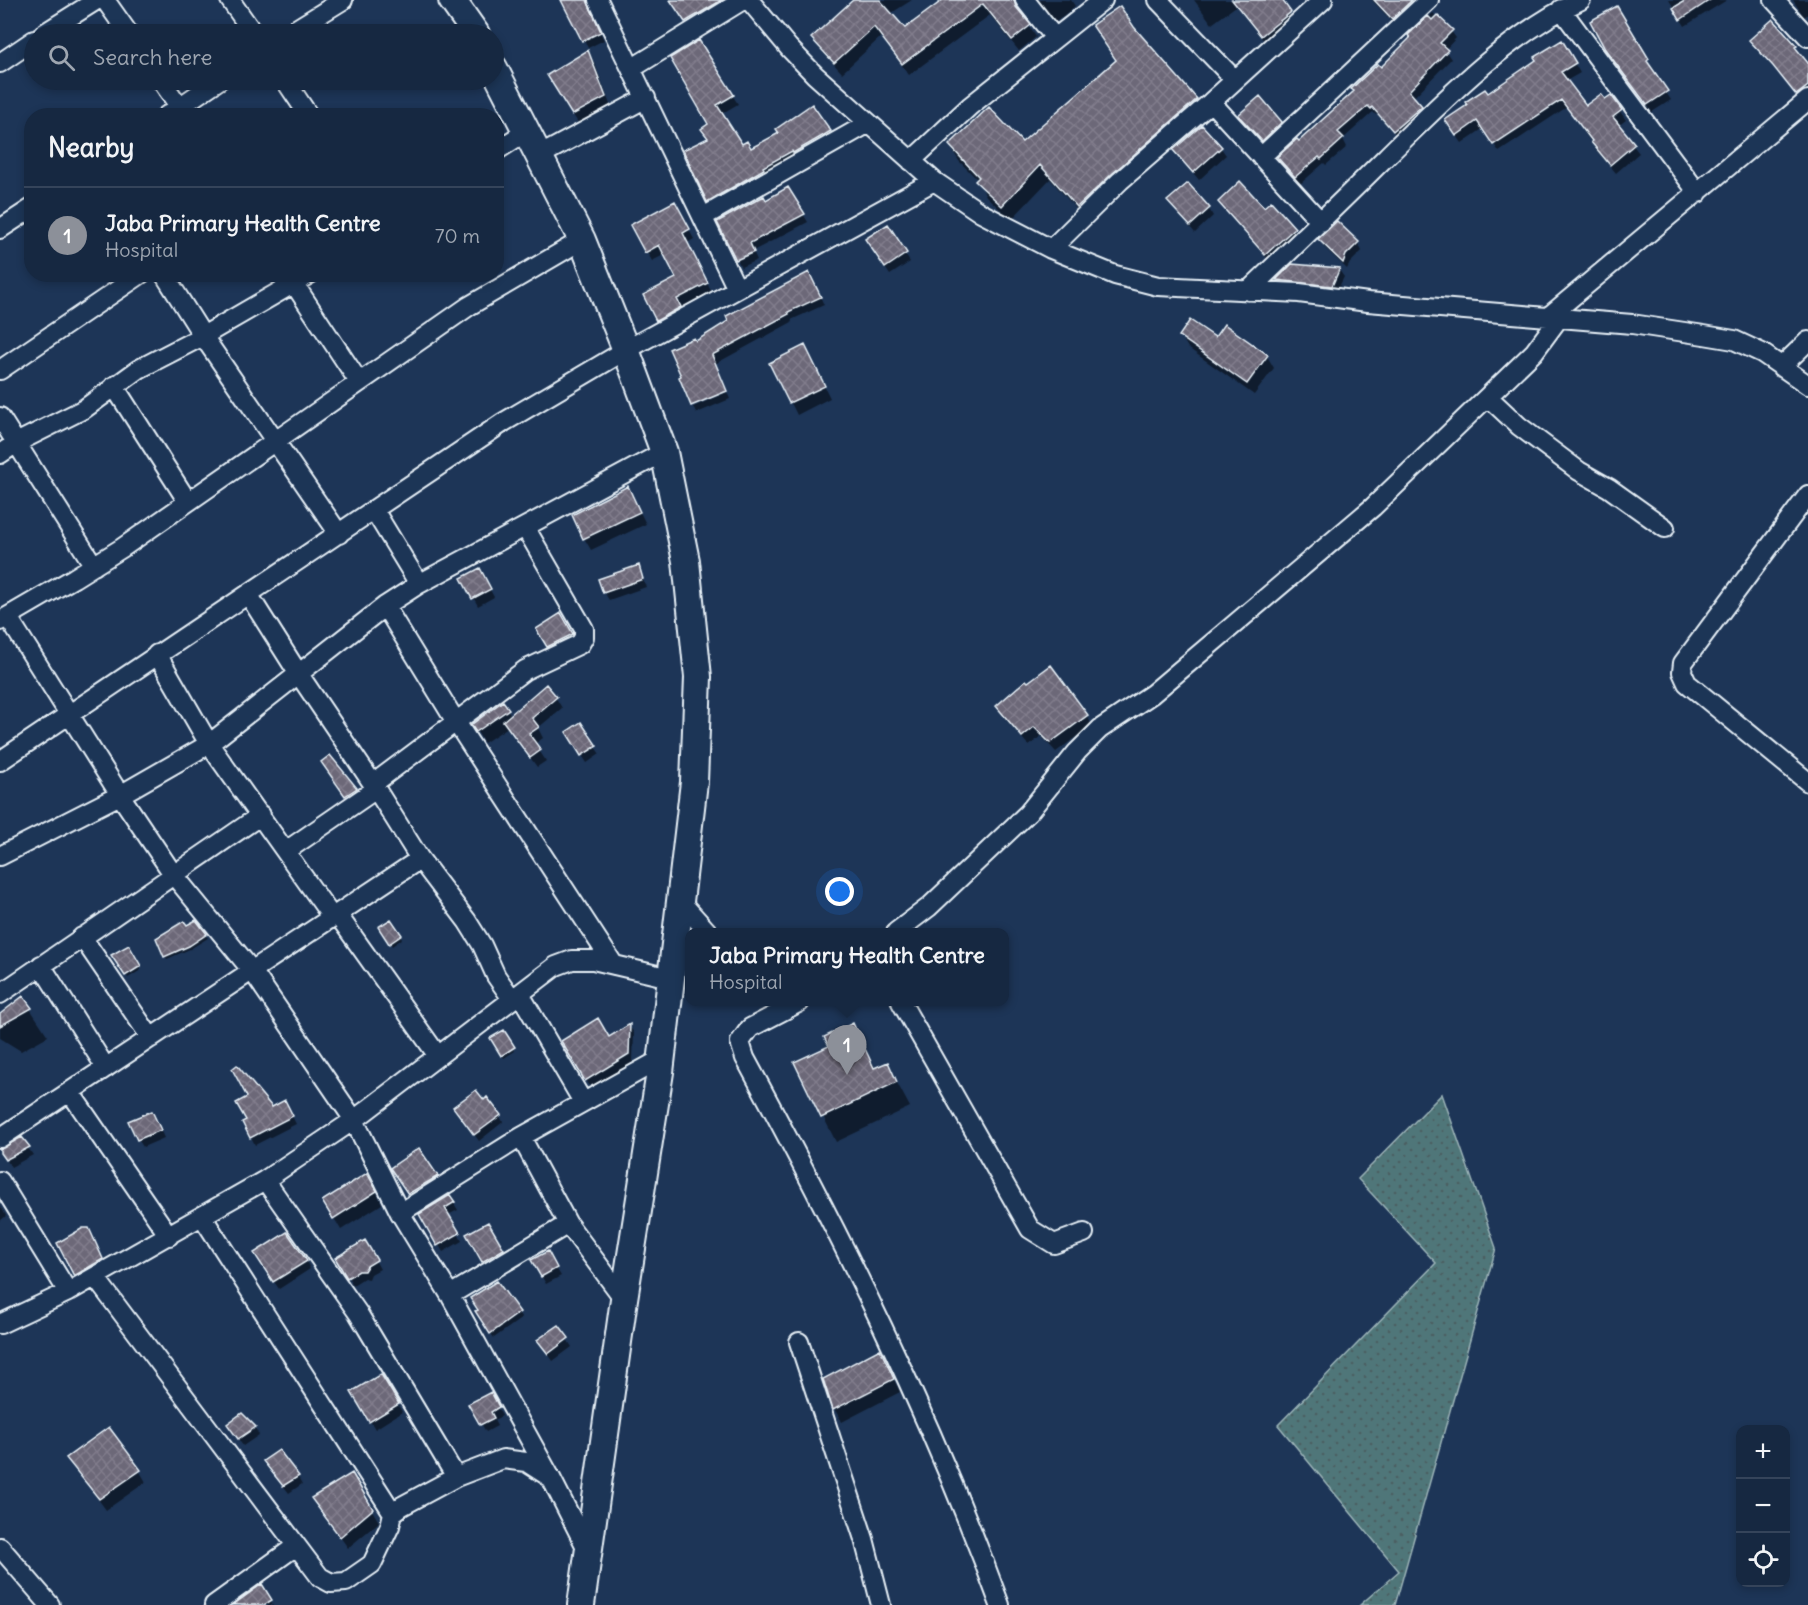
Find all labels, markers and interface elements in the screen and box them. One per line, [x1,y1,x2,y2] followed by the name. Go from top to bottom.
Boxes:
[24,24,504,90] search box
[45,41,78,74] icon: search
[93,43,212,71] text: Search here
[48,131,134,164] text: Nearby
[105,209,381,237] text: Jaba Primary Health Centre
[64,223,71,248] text: 1
[435,223,480,248] text: 70 m
[105,237,178,262] text: Hospital
[825,877,854,906] your location
[685,928,1009,1006] popup
[709,941,985,969] text: Jaba Primary Health Centre
[709,969,782,994] text: Hospital
[828,1026,866,1075] pin: 1
[1736,1425,1790,1587] map controls
[1736,1425,1790,1479] button: +
[1736,1479,1790,1533] button: −
[1736,1533,1790,1587] button: locate

